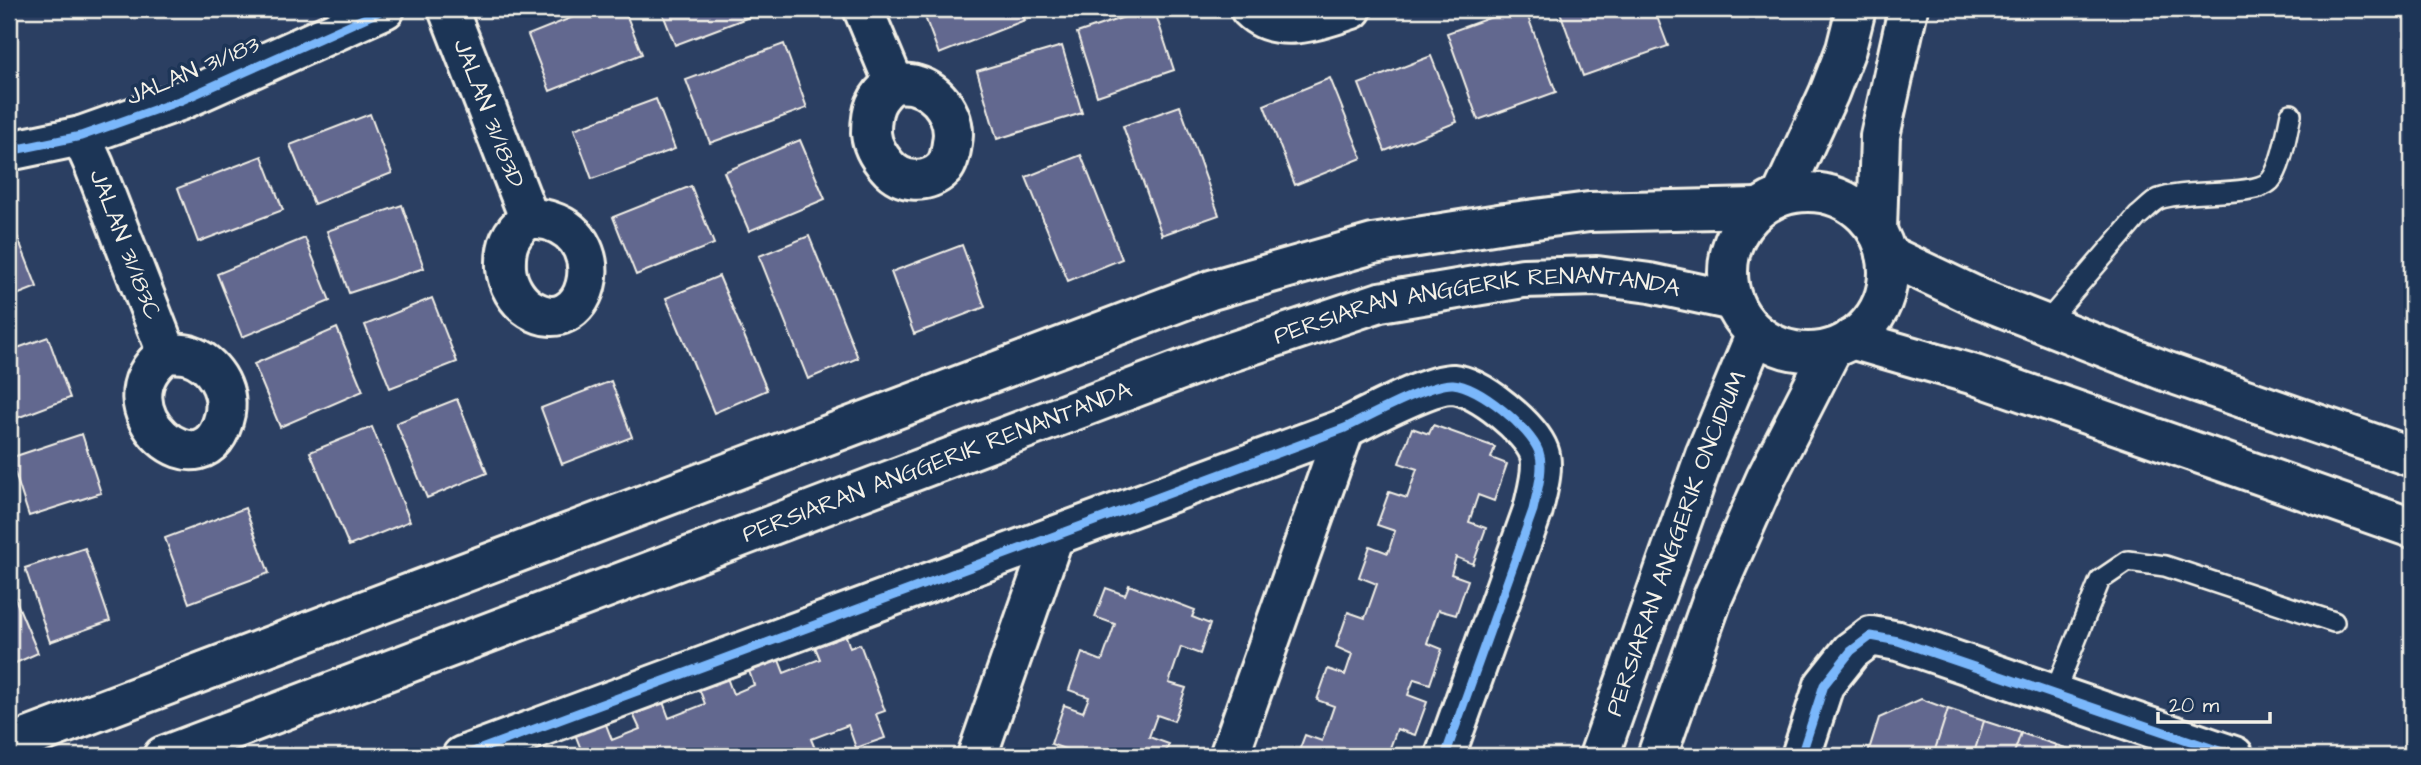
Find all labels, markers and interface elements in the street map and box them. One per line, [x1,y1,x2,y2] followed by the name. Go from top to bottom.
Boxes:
[121,28,265,114] street label: JALAN 31/183
[444,34,533,193] street label: JALAN 31/183D
[80,164,169,325] street label: JALAN 31/183C
[1269,258,1683,353] street label: PERSIARAN ANGGERIK RENANTANDA
[1597,366,1755,721] street label: PERSIARAN ANGGERIK ONCIDIUM
[738,373,1137,552] street label: PERSIARAN ANGGERIK RENANTANDA
[2158,681,2270,725] scale bar
[2169,691,2220,720] text: 20 m

